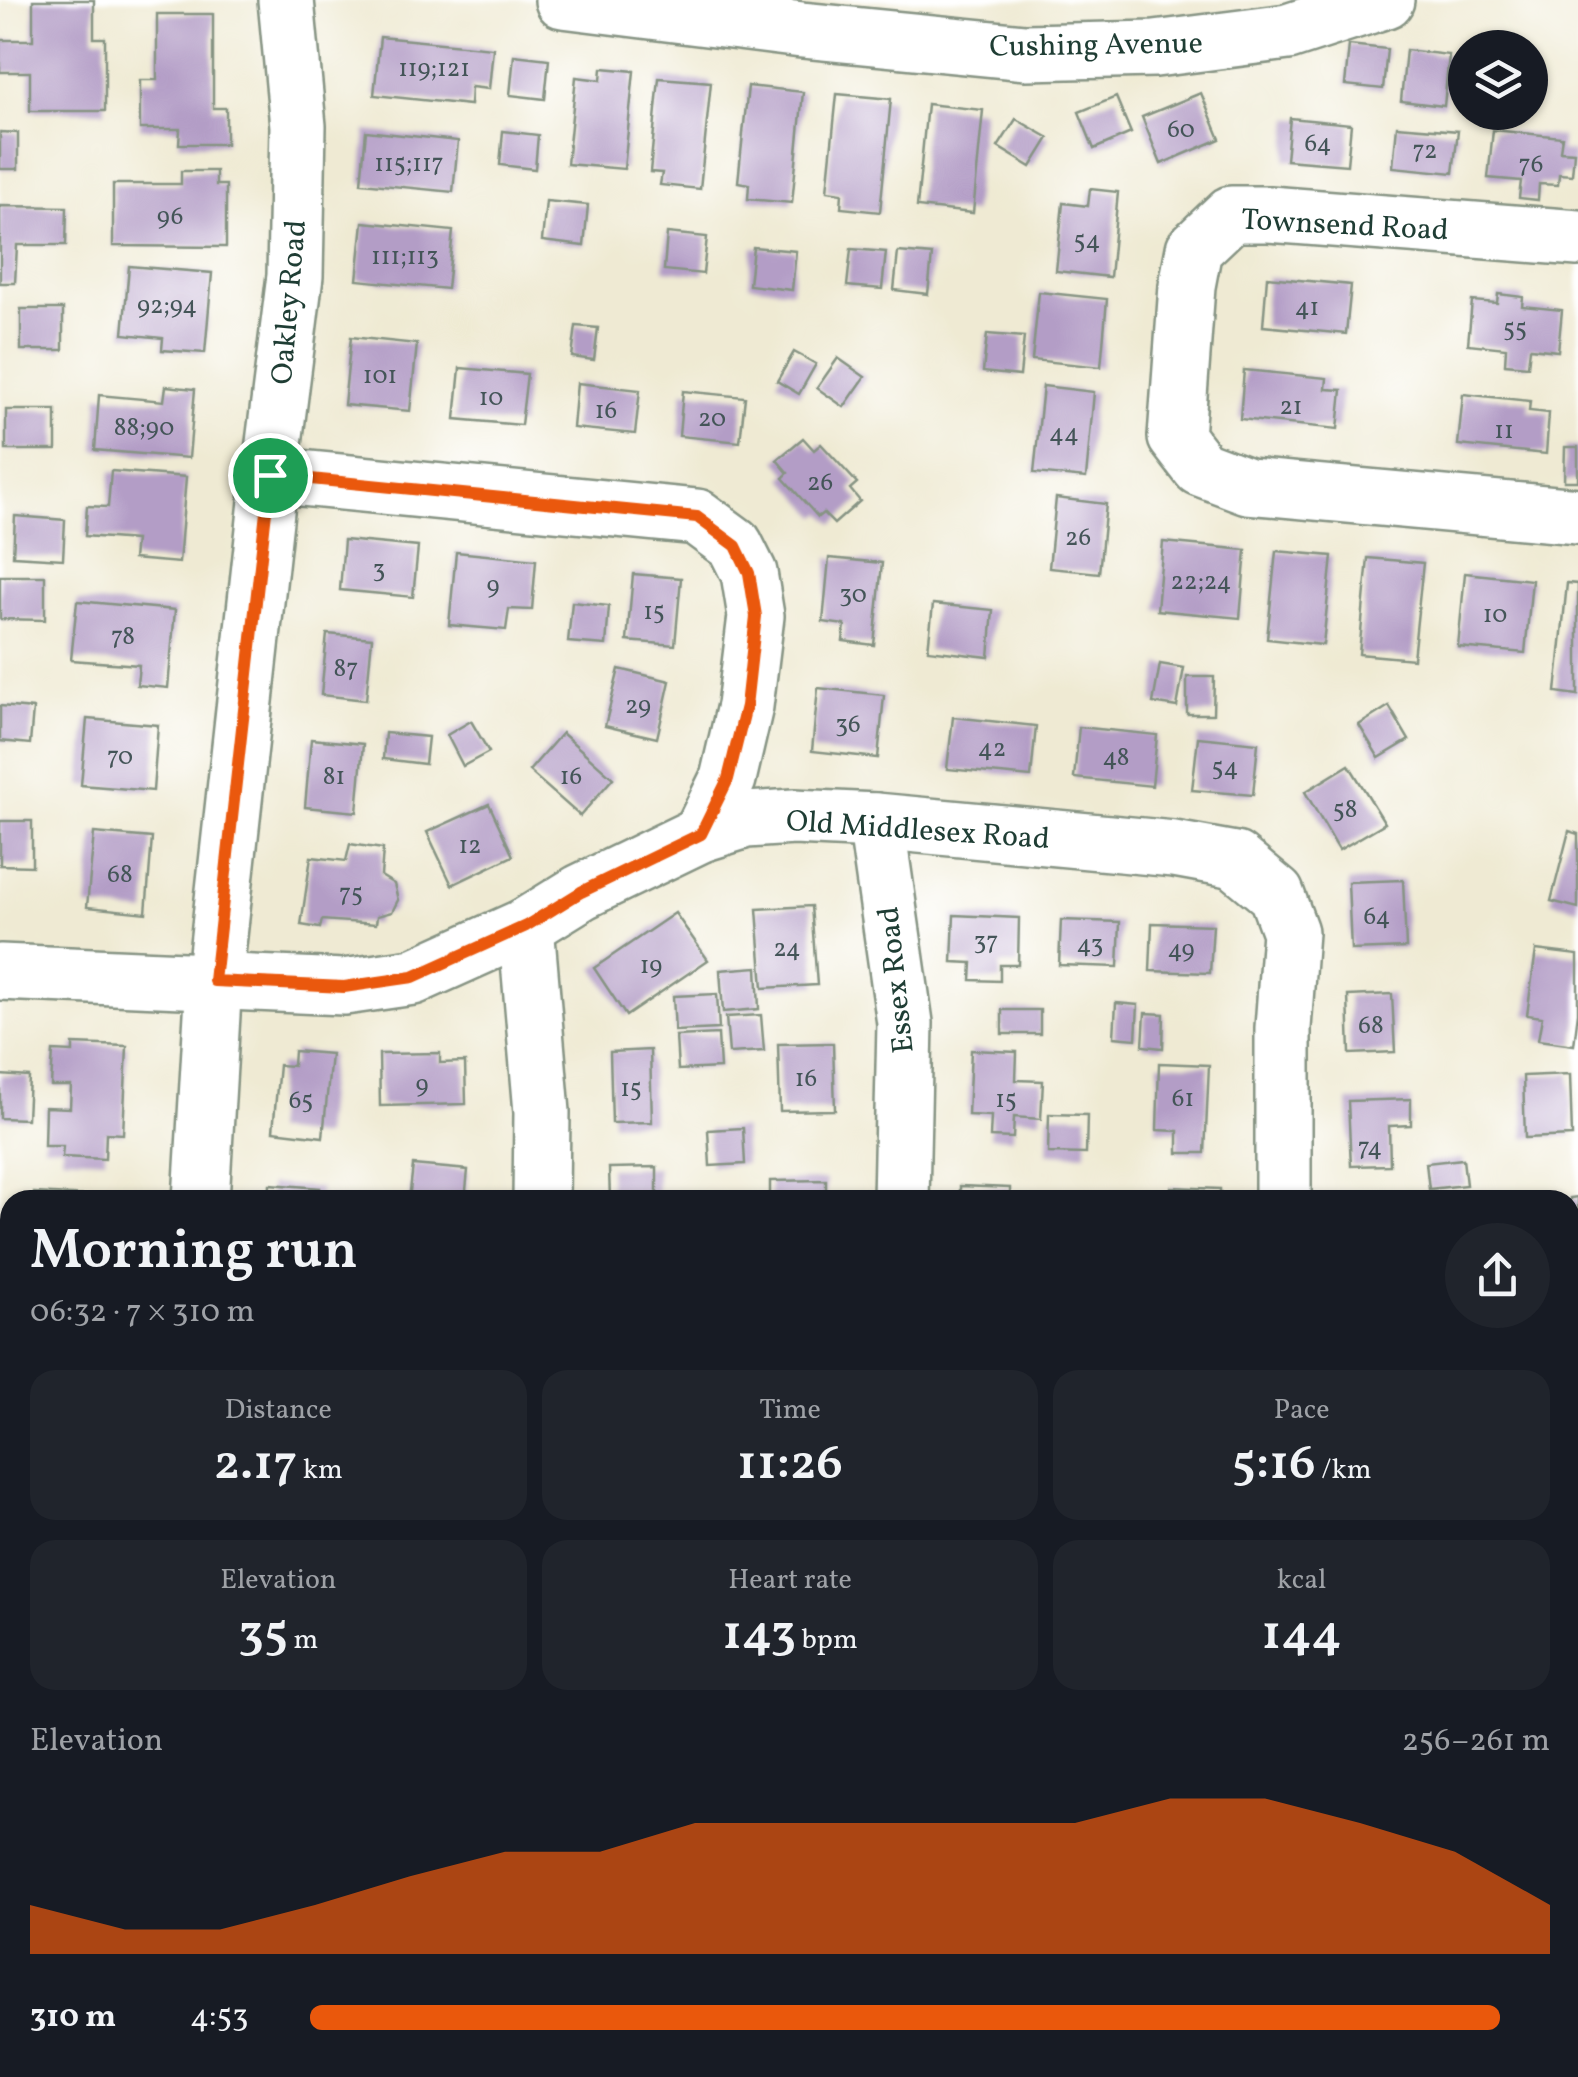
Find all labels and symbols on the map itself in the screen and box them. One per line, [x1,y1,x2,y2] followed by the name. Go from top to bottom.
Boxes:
[989,23,1203,69] street label: Cushing Avenue
[398,52,470,87] house number: 119;121
[1167,113,1195,148] house number: 60
[1305,127,1331,162] house number: 64
[1412,134,1438,169] house number: 72
[374,147,444,182] house number: 115;117
[1519,148,1543,183] house number: 76
[157,200,183,235] house number: 96
[1240,200,1450,252] street label: Townsend Road
[262,218,318,386] street label: Oakley Road
[1074,224,1100,259] house number: 54
[371,240,439,275] house number: 111;113
[137,289,197,324] house number: 92;94
[1295,291,1319,326] house number: 41
[1503,312,1527,347] house number: 55
[363,359,397,394] house number: 101
[479,381,503,416] house number: 10
[1279,390,1303,425] house number: 21
[595,394,617,429] house number: 16
[698,402,726,437] house number: 20
[114,411,174,446] house number: 88;90
[1494,414,1514,449] house number: 11
[1049,417,1079,452] house number: 44
[228,433,313,518] pin
[807,466,833,501] house number: 26
[1065,521,1091,556] house number: 26
[373,553,385,588] house number: 3
[1171,565,1231,600] house number: 22;24
[487,569,500,604] house number: 9
[839,578,867,613] house number: 30
[643,595,665,630] house number: 15
[1483,598,1507,633] house number: 10
[111,620,135,655] house number: 78
[334,652,358,687] house number: 87
[625,689,651,724] house number: 29
[835,708,861,743] house number: 36
[978,732,1006,767] house number: 42
[107,740,133,775] house number: 70
[1102,741,1130,776] house number: 48
[1212,751,1238,786] house number: 54
[323,760,345,795] house number: 81
[560,760,582,795] house number: 16
[1333,793,1357,828] house number: 58
[785,801,1051,861] street label: Old Middlesex Road
[458,829,482,864] house number: 12
[107,858,133,893] house number: 68
[339,877,363,912] house number: 75
[1364,900,1390,935] house number: 64
[868,904,926,1055] street label: Essex Road
[974,925,998,960] house number: 37
[1077,928,1103,963] house number: 43
[773,932,801,967] house number: 24
[1167,933,1195,968] house number: 49
[640,949,662,984] house number: 19
[1358,1009,1384,1044] house number: 68
[795,1062,817,1097] house number: 16
[416,1068,429,1103] house number: 9
[620,1072,642,1107] house number: 15
[1172,1082,1194,1117] house number: 61
[995,1083,1017,1118] house number: 15
[289,1084,313,1119] house number: 65
[1358,1131,1382,1166] house number: 74

